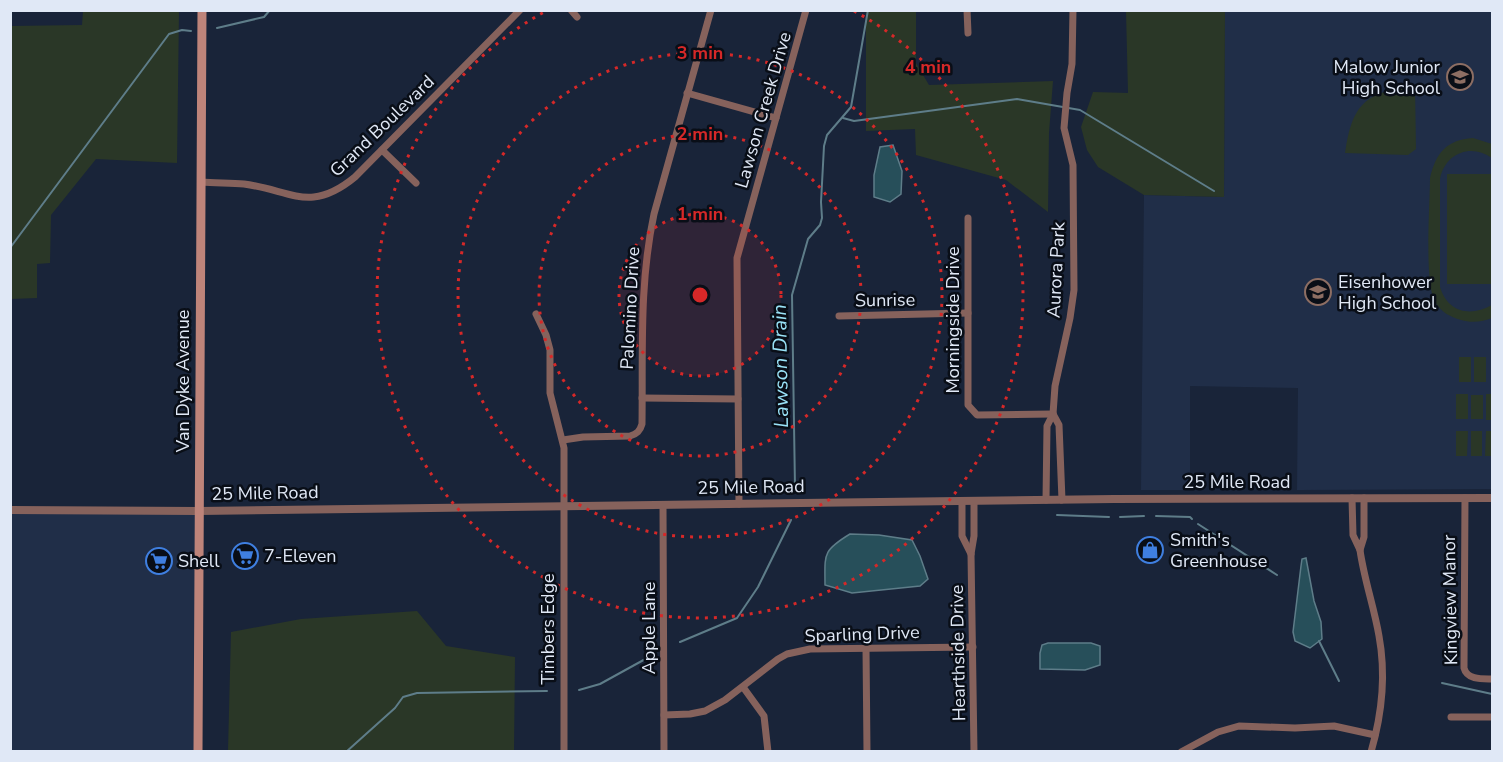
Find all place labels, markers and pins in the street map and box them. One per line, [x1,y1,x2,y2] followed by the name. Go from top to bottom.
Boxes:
[1333,55,1441,100] place label: Malow Junior High School
[1445,62,1475,92] school or university icon: Malow Junior High School
[1338,270,1437,315] place label: Eisenhower High School
[1303,277,1333,307] school or university icon: Eisenhower High School
[690,285,710,305] centre of rings
[1170,528,1267,573] place label: Smith's Greenhouse
[1135,535,1165,565] shop icon: Smith's Greenhouse
[230,541,260,571] supermarket icon: 7-Eleven
[264,544,337,568] place label: 7-Eleven
[144,546,174,576] supermarket icon: Shell
[178,549,220,573] place label: Shell

